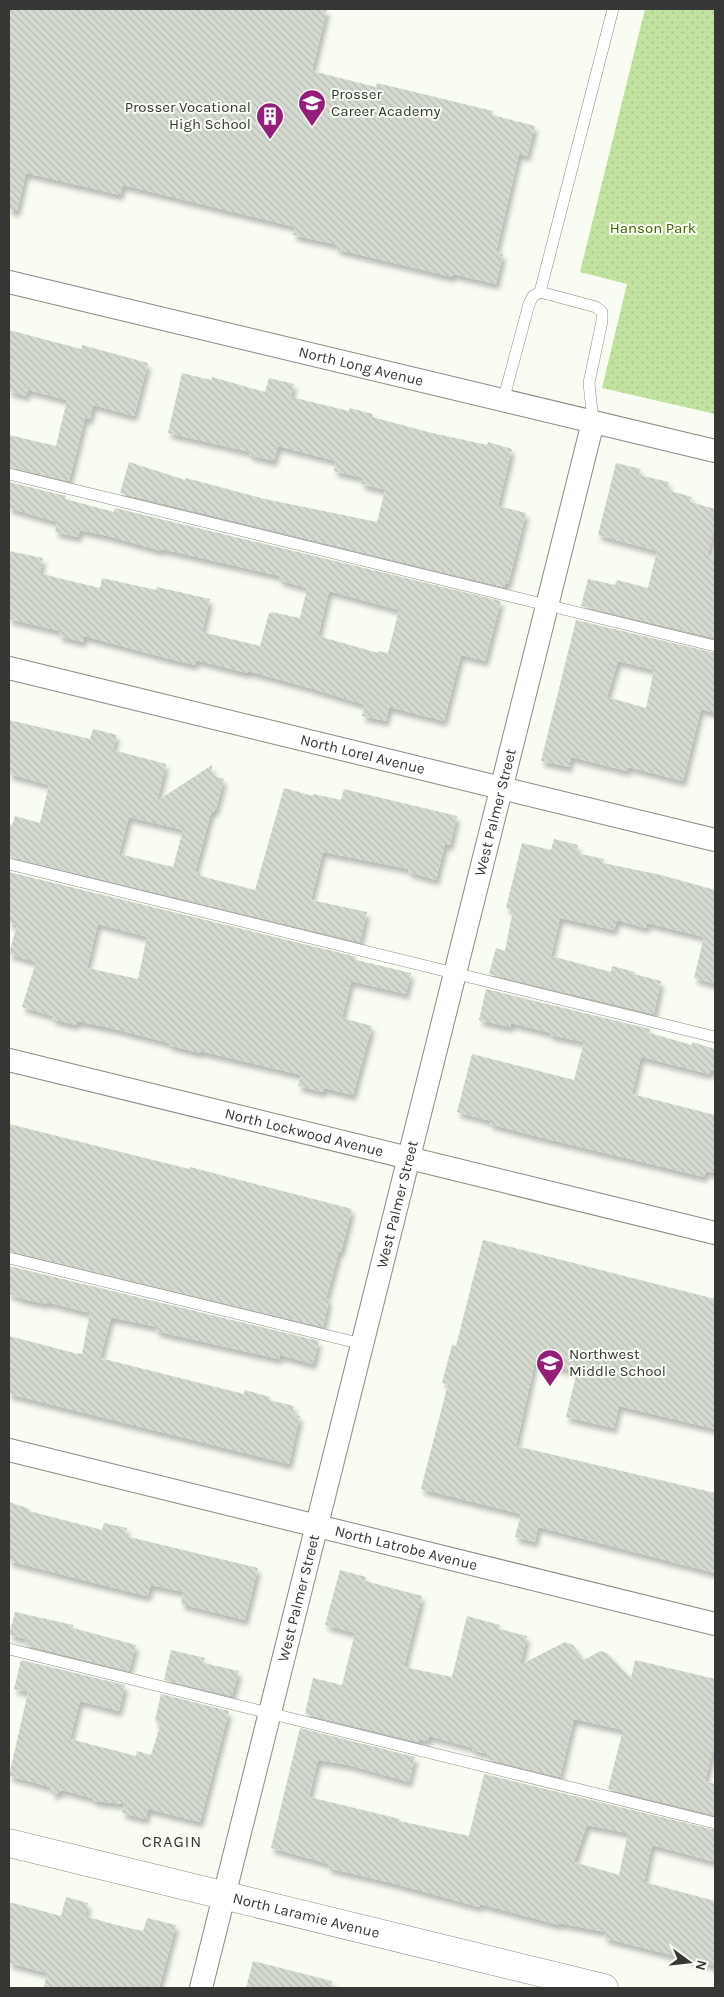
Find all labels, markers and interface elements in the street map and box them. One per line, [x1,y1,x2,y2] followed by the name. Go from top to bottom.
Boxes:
[331,85,441,120] place label: Prosser Career Academy
[297,88,327,127] school or university icon: Prosser Career Academy
[125,98,251,133] place label: Prosser Vocational High School
[255,101,285,140] building icon: Prosser Vocational High School
[610,219,696,237] park label: Hanson Park
[297,343,425,390] street label: North Long Avenue
[298,730,427,778] street label: North Lorel Avenue
[471,746,520,878] street label: West Palmer Street
[223,1104,385,1160] street label: North Lockwood Avenue
[373,1138,422,1270] street label: West Palmer Street
[569,1345,666,1380] place label: Northwest Middle School
[535,1348,565,1387] school or university icon: Northwest Middle School
[333,1522,479,1574] street label: North Latrobe Avenue
[274,1532,323,1663] street label: West Palmer Street
[142,1832,202,1851] district label: CRAGIN
[231,1889,381,1942] street label: North Laramie Avenue
[664,1937,714,1987] north arrow
[692,1958,711,1972] text: N

